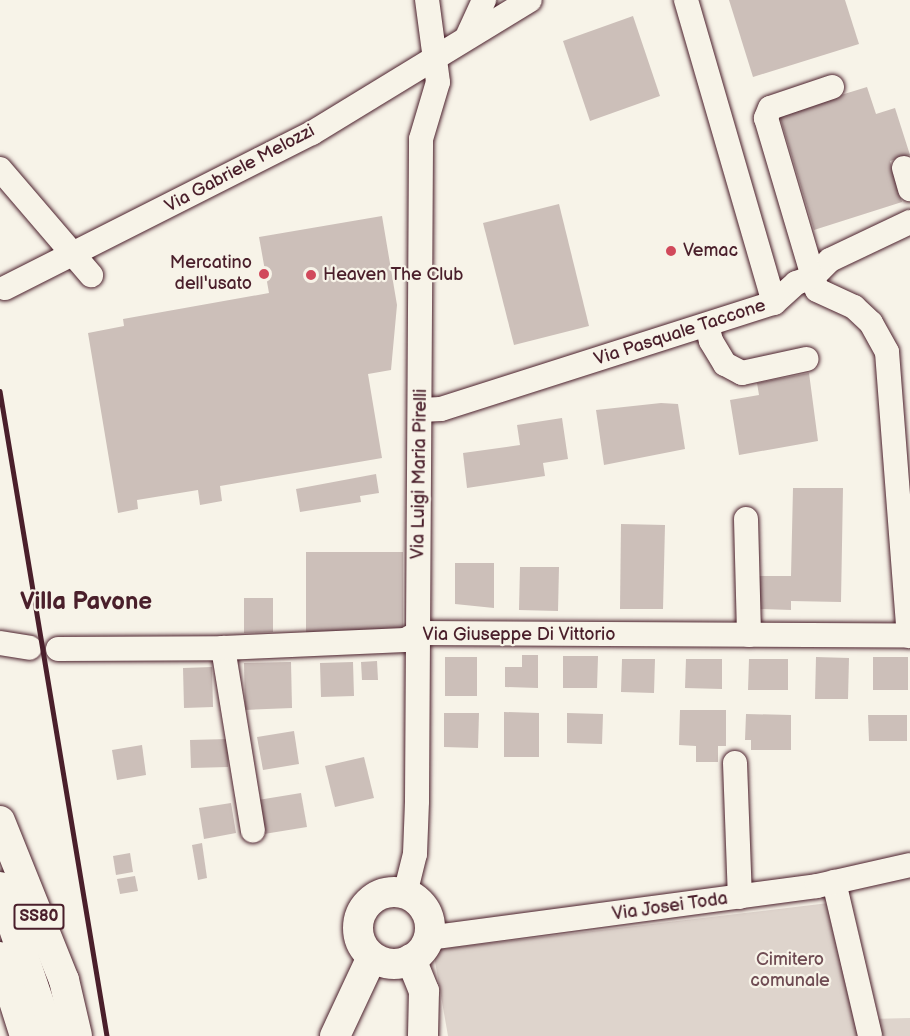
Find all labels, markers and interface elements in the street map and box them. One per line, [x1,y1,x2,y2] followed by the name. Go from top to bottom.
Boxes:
[161,120,319,218] street label: Via Gabriele Melozzi
[683,240,738,262] place label: Vemac
[664,244,678,258] marker: Vemac
[170,253,252,296] place label: Mercatino dell'usato
[323,264,464,286] place label: Heaven The Club
[257,267,271,281] marker: Mercatino dell'usato
[304,268,318,282] marker: Heaven The Club
[591,295,769,371] street label: Via Pasquale Taccone
[408,389,432,559] street label: Via Luigi Maria Pirelli
[20,588,152,616] district label: Villa Pavone
[422,624,616,646] street label: Via Giuseppe Di Vittorio
[610,888,730,926] street label: Via Josei Toda
[12,904,66,930] road number: SS80
[750,950,830,992] park label: Cimitero comunale

